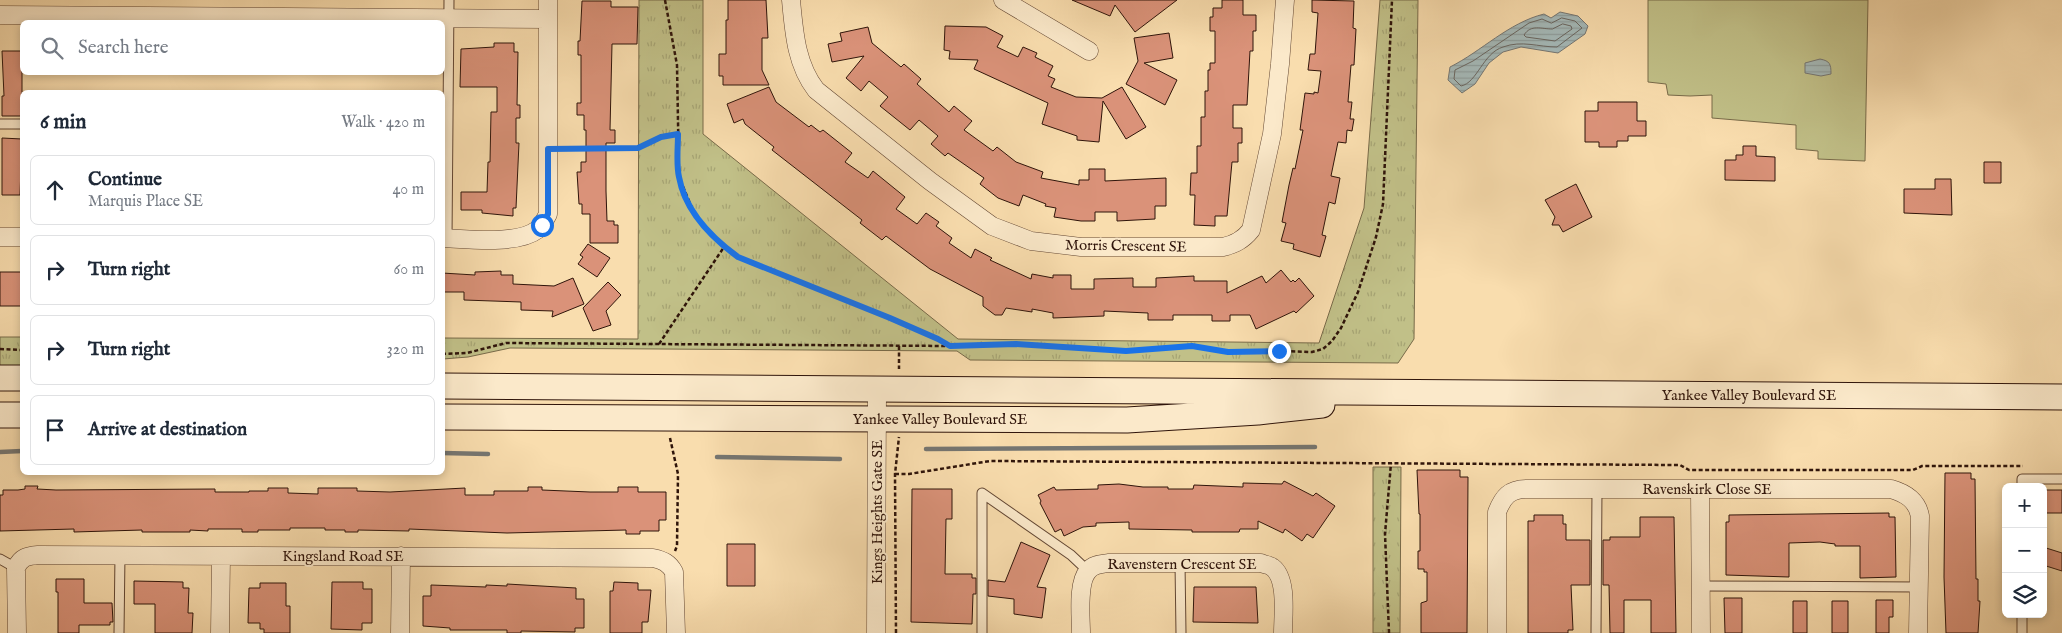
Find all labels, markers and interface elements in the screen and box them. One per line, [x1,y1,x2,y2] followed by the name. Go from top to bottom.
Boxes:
[20,20,445,75] search box
[38,34,66,62] icon: search
[78,36,169,60] text: Search here
[40,109,86,136] text: 6 min
[341,113,425,133] text: Walk · 420 m
[88,168,162,192] text: Continue
[41,176,69,204] icon: ahead
[392,180,424,200] text: 40 m
[88,192,203,212] text: Marquis Place SE
[531,214,554,237] route start
[1065,235,1187,257] street label: Morris Crescent SE
[41,256,69,284] icon: right
[88,258,170,282] text: Turn right
[394,260,424,280] text: 60 m
[41,336,69,364] icon: right
[88,338,170,362] text: Turn right
[387,340,424,360] text: 320 m
[1268,340,1291,363] route end
[1662,386,1836,405] street label: Yankee Valley Boulevard SE
[853,410,1027,429] street label: Yankee Valley Boulevard SE
[41,416,69,444] icon: arrive
[88,418,247,442] text: Arrive at destination
[868,440,887,584] street label: Kings Heights Gate SE
[1642,480,1772,499] street label: Ravenskirk Close SE
[2002,483,2047,618] map controls
[2002,483,2047,528] button: +
[2002,528,2047,573] button: −
[282,547,404,566] street label: Kingsland Road SE
[1107,555,1257,574] street label: Ravenstern Crescent SE
[2002,573,2047,618] button: layers

